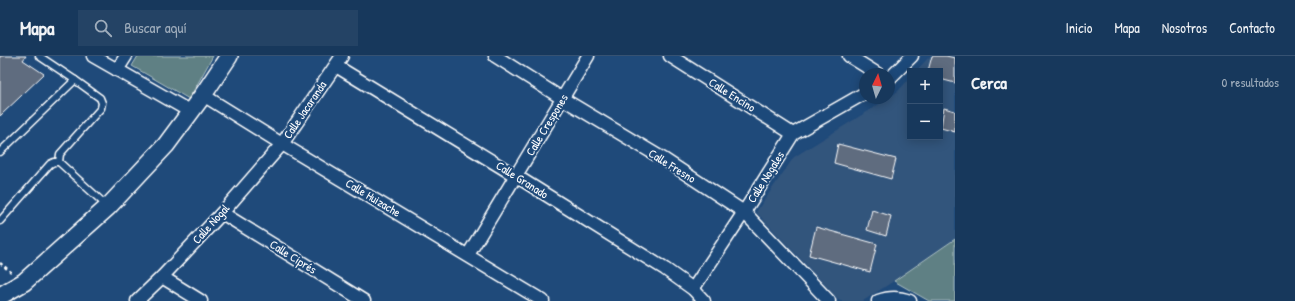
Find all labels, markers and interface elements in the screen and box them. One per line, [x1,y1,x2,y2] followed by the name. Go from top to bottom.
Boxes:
[78,10,358,46] search box
[20,15,54,41] text: Mapa
[92,17,114,39] icon: search
[124,17,187,38] text: Buscar aquí
[1066,18,1092,37] text: Inicio
[1114,18,1140,37] text: Mapa
[1162,18,1207,37] text: Nosotros
[1229,18,1275,37] text: Contacto
[859,68,895,104] north arrow
[907,68,943,140] map controls
[907,68,943,104] button: +
[971,71,1007,94] text: Cerca
[1221,73,1279,91] text: 0 resultados
[706,74,759,116] street label: Calle Encino
[279,77,330,142] street label: Calle Jacaranda
[521,90,572,159] street label: Calle Crespones
[907,104,943,140] button: −
[645,144,699,187] street label: Calle Fresno
[743,147,788,206] street label: Calle Nogales
[493,157,552,202] street label: Calle Granado
[343,174,404,221] street label: Calle Huizache
[188,199,234,247] street label: Calle Nogal
[267,235,320,278] street label: Calle Ciprés

